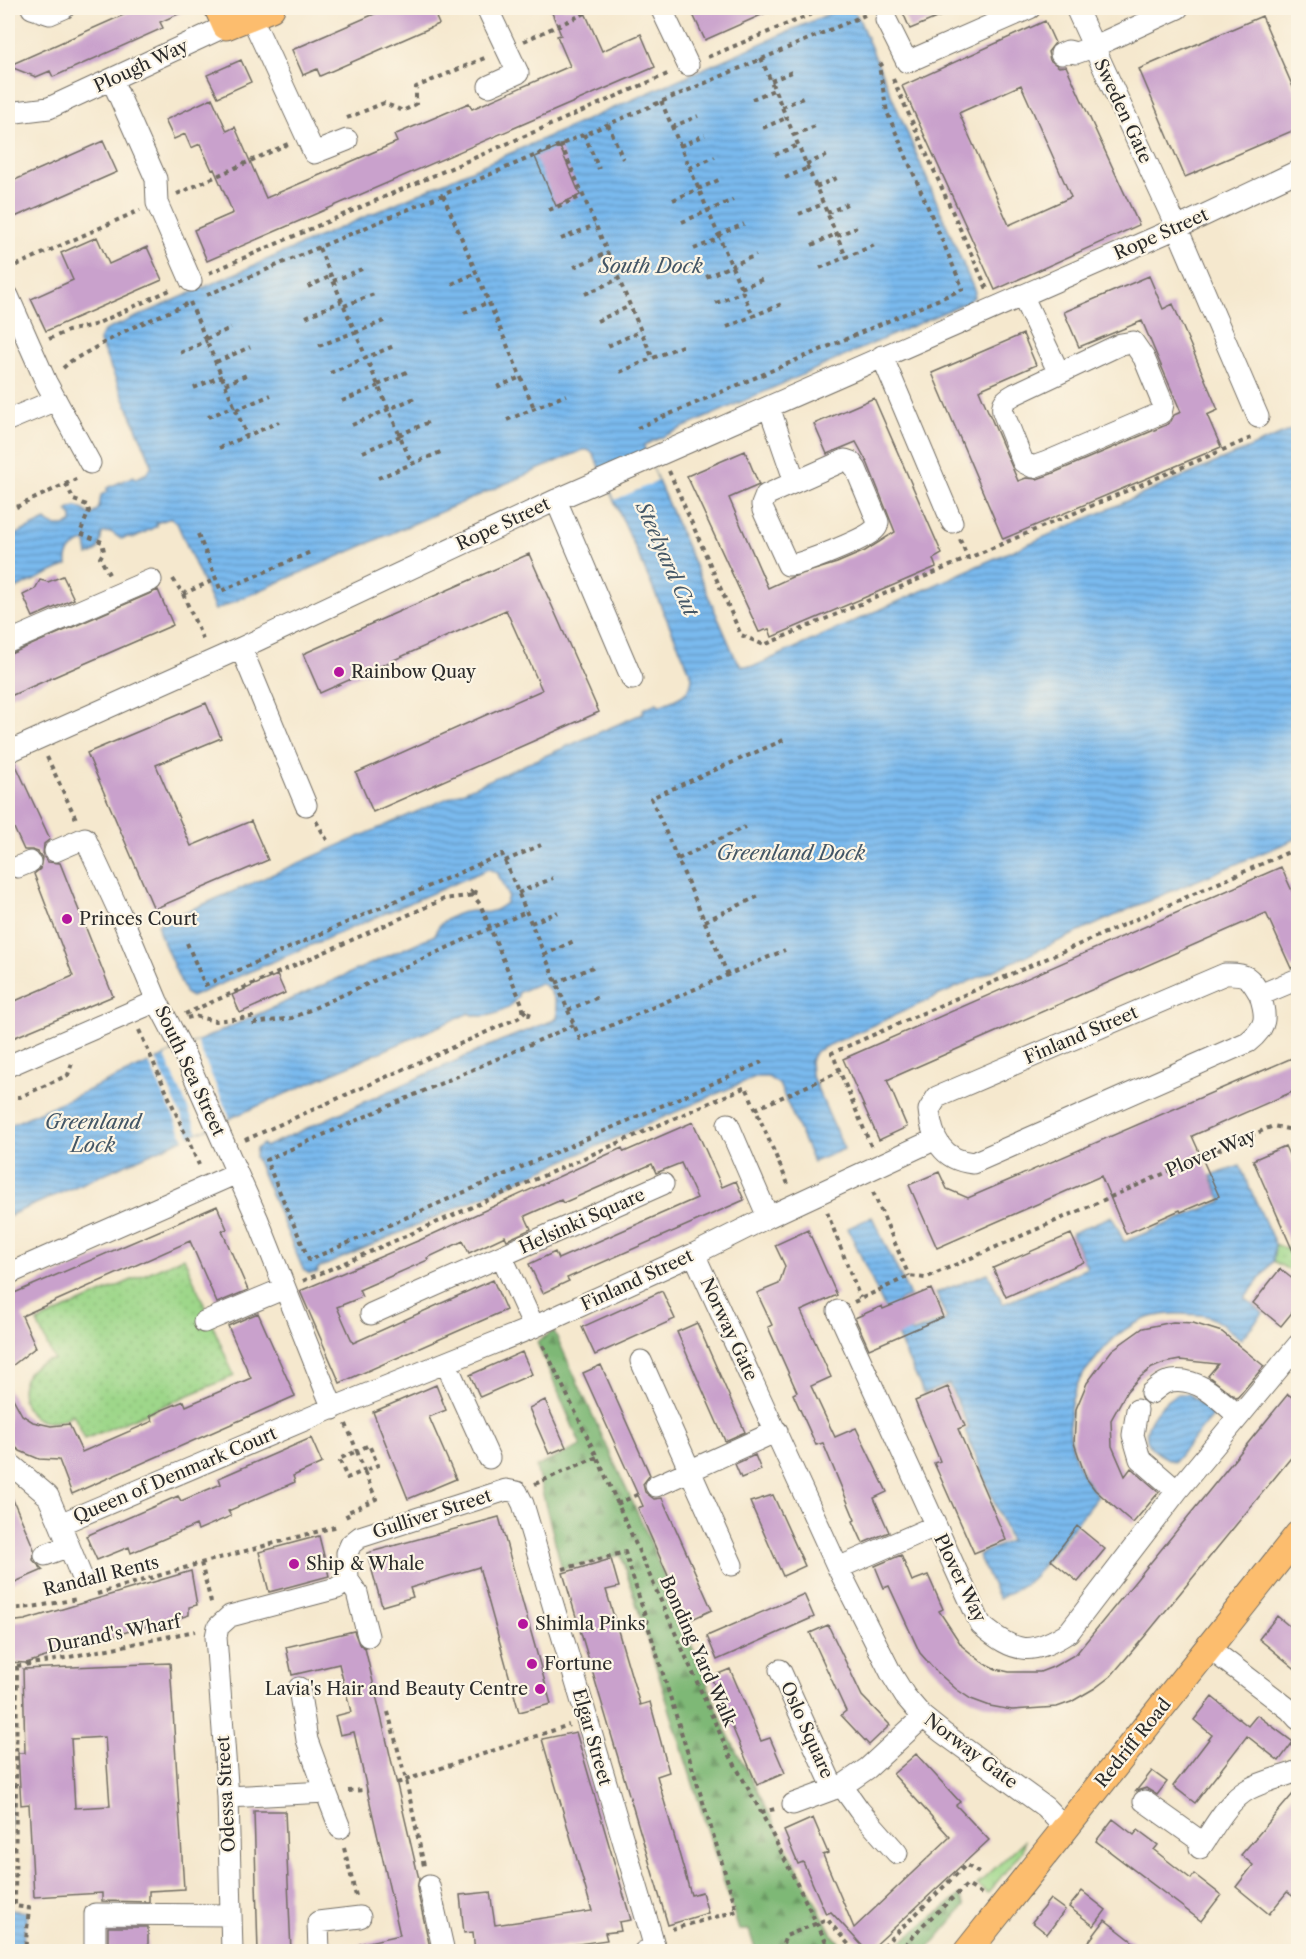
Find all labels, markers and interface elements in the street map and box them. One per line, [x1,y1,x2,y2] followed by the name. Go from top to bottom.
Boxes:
[90,34,192,97] street label: Plough Way
[1089,55,1157,167] street label: Sweden Gate
[1110,203,1212,265] street label: Rope Street
[598,254,703,278] water label: South Dock
[453,492,554,555] street label: Rope Street
[631,497,703,621] water label: Steelyard Cut
[351,661,477,683] place label: Rainbow Quay
[332,665,346,679] marker: Rainbow Quay
[717,841,866,865] water label: Greenland Dock
[79,908,198,930] place label: Princes Court
[60,912,74,926] marker: Princes Court
[1021,1001,1142,1069] street label: Finland Street
[150,1002,230,1140] street label: South Sea Street
[45,1110,143,1157] water label: Greenland Lock
[1163,1124,1260,1182] street label: Plover Way
[516,1183,648,1259] street label: Helsinki Square
[577,1244,697,1316] street label: Finland Street
[696,1274,762,1384] street label: Norway Gate
[70,1422,281,1528] street label: Queen of Denmark Court
[370,1484,495,1544] street label: Gulliver Street
[929,1530,991,1627] street label: Plover Way
[41,1551,161,1601] street label: Randall Rents
[306,1553,424,1575] place label: Ship & Whale
[287,1557,301,1571] marker: Ship & Whale
[655,1572,742,1731] street label: Bonding Yard Walk
[45,1610,185,1658] street label: Durand's Wharf
[535,1613,646,1635] place label: Shimla Pinks
[516,1617,530,1631] marker: Shimla Pinks
[544,1653,612,1675] place label: Fortune
[525,1657,539,1671] marker: Fortune
[265,1678,528,1700] place label: Lavia's Hair and Beauty Centre
[776,1678,838,1782] street label: Oslo Square
[533,1682,547,1696] marker: Lavia's Hair and Beauty Centre
[568,1686,616,1789] street label: Elgar Street
[1090,1694,1176,1792] street label: Redriff Road
[920,1709,1022,1793] street label: Norway Gate
[212,1734,240,1853] street label: Odessa Street

